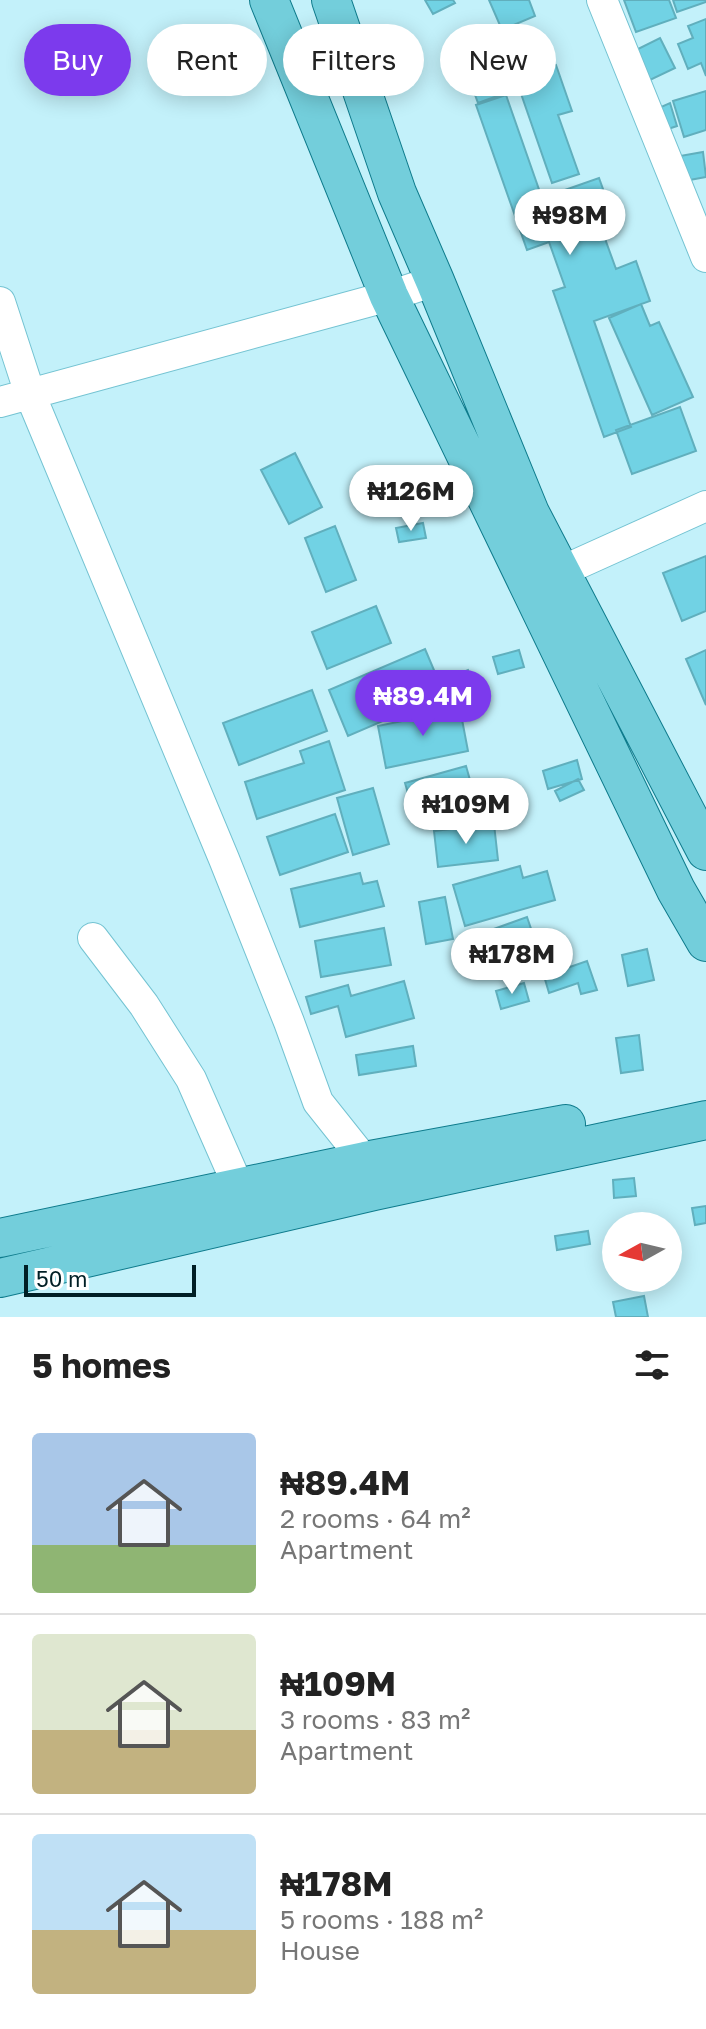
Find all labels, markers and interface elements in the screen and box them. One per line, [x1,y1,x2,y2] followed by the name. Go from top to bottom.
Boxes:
[24,24,131,96] chip: Buy
[147,24,267,96] chip: Rent
[283,24,424,96] chip: Filters
[440,24,556,96] chip: New
[523,189,617,257] pin: ₦98M
[532,199,608,230] text: ₦98M
[355,465,467,533] pin: ₦126M
[367,475,455,506] text: ₦126M
[358,670,488,738] pin: ₦89.4M
[373,680,473,711] text: ₦89.4M
[410,778,522,846] pin: ₦109M
[422,788,510,819] text: ₦109M
[456,928,568,996] pin: ₦178M
[469,938,555,969] text: ₦178M
[602,1212,682,1292] north arrow
[602,1212,682,1292] map controls
[24,1261,196,1297] scale bar
[36,1265,87,1292] text: 50 m
[630,1343,674,1387] icon: filters
[32,1345,171,1385] text: 5 homes
[280,1462,410,1502] text: ₦89.4M
[96,1465,192,1561] icon: home
[280,1503,471,1534] text: 2 rooms · 64 m²
[280,1534,413,1565] text: Apartment
[280,1663,396,1703] text: ₦109M
[96,1666,192,1762] icon: home
[280,1704,470,1735] text: 3 rooms · 83 m²
[280,1735,413,1766] text: Apartment
[280,1863,393,1903] text: ₦178M
[96,1866,192,1962] icon: home
[280,1904,483,1935] text: 5 rooms · 188 m²
[280,1935,360,1966] text: House

